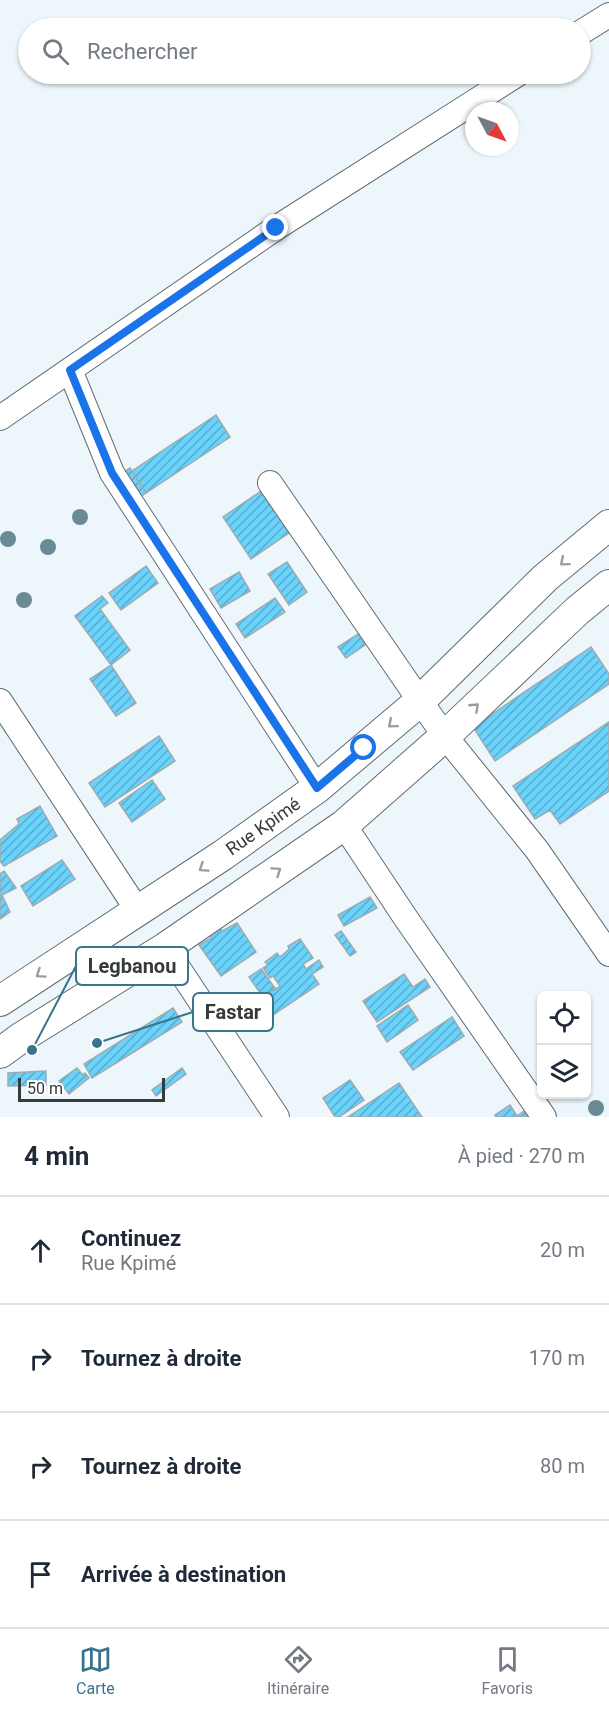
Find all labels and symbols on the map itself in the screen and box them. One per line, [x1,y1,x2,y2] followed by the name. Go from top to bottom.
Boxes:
[465,102,519,156] north arrow
[262,214,288,240] route end
[560,555,571,566] one-way arrow
[469,703,479,714] one-way arrow
[388,717,399,728] one-way arrow
[350,734,376,760] route start
[222,793,304,859] street label: Rue Kpimé
[199,861,210,872] one-way arrow
[270,867,281,878] one-way arrow
[76,947,188,985] callout: Legbanou
[88,954,176,978] text: Legbanou
[35,967,46,978] one-way arrow
[193,993,273,1031] callout: Fastar
[205,1000,262,1024] text: Fastar
[18,1075,165,1102] scale bar

